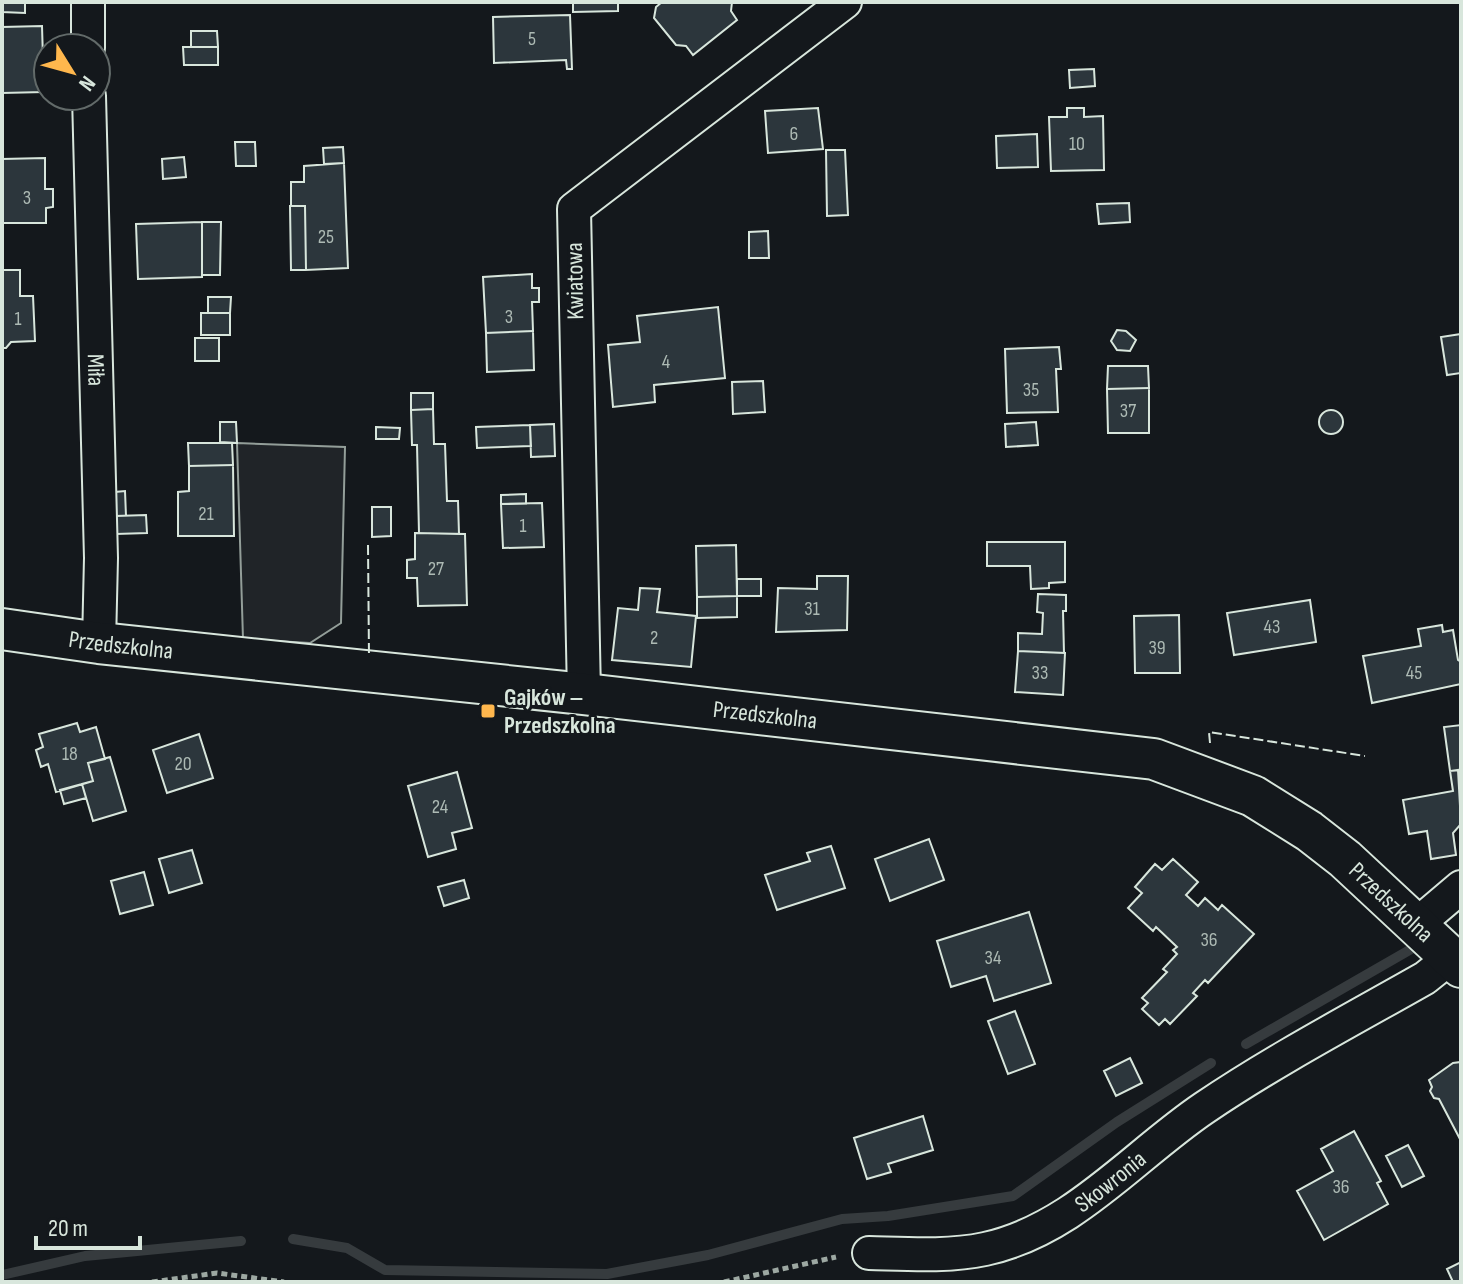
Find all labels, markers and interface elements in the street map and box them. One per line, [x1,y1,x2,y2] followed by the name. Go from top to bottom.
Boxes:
[528,27,536,51] house number: 5
[32,32,112,112] north arrow
[72,70,101,96] text: N
[790,122,798,146] house number: 6
[1069,132,1085,156] house number: 10
[23,186,31,210] house number: 3
[318,225,334,249] house number: 25
[560,242,590,320] street label: Kwiatowa
[505,305,513,329] house number: 3
[15,307,22,331] house number: 1
[662,350,670,374] house number: 4
[81,353,111,387] street label: Miła
[1023,378,1039,402] house number: 35
[1120,399,1136,423] house number: 37
[198,502,214,526] house number: 21
[520,514,527,538] house number: 1
[428,557,444,581] house number: 27
[804,597,820,621] house number: 31
[1264,615,1280,639] house number: 43
[67,624,174,665] street label: Przedszkolna
[650,626,658,650] house number: 2
[1148,636,1166,660] house number: 39
[1032,661,1048,685] house number: 33
[1406,661,1422,685] house number: 45
[504,683,616,740] place label: Gajków – Przedszkolna
[711,694,819,735] street label: Przedszkolna
[479,702,497,720] marker: Gajków – Przedszkolna
[62,742,78,766] house number: 18
[174,752,192,776] house number: 20
[432,795,448,819] house number: 24
[1343,856,1440,948] street label: Przedszkolna
[1200,928,1218,952] house number: 36
[985,946,1001,970] house number: 34
[1069,1144,1152,1219] street label: Skowronia
[1332,1175,1350,1199] house number: 36
[36,1200,140,1250] scale bar
[48,1214,88,1243] text: 20 m

